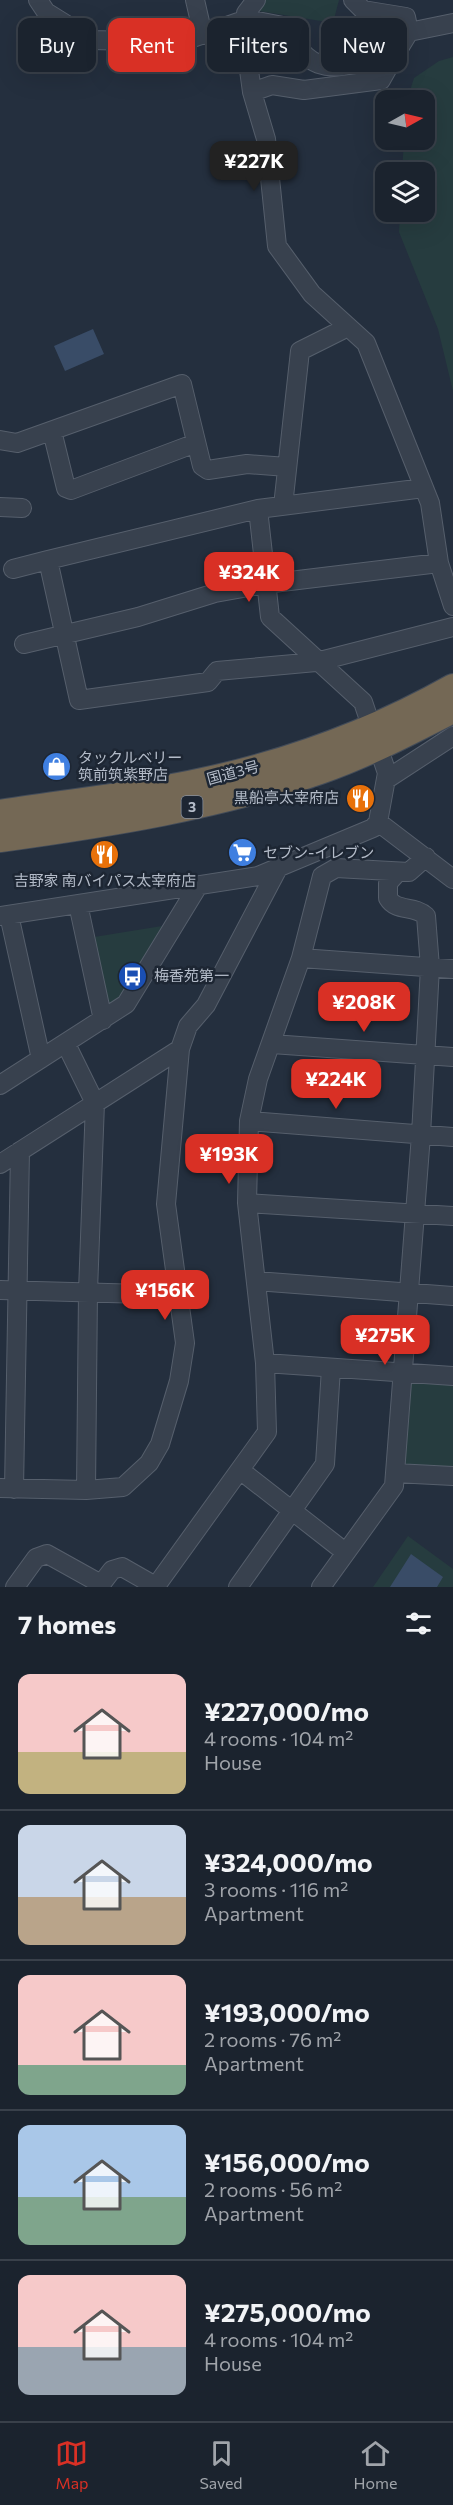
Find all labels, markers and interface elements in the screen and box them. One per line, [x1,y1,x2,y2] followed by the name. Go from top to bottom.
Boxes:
[18,18,96,72] chip: Buy
[108,18,195,72] chip: Rent
[207,18,309,72] chip: Filters
[321,18,407,72] chip: New
[375,90,435,150] north arrow
[375,90,435,222] map controls
[212,141,296,192] pin: ¥227K
[224,148,284,172] text: ¥227K
[375,162,435,222] button: layers
[207,552,291,603] pin: ¥324K
[218,559,280,583] text: ¥324K
[78,748,183,783] place label: タックルベリー 筑前筑紫野店
[41,751,73,783] shop icon: タックルベリー 筑前筑紫野店
[205,756,261,788] street label: 国道3号
[344,782,376,814] restaurant icon: 黒船亭太宰府店
[234,788,339,806] place label: 黒船亭太宰府店
[182,796,202,818] road number: 3
[226,837,258,869] supermarket icon: セブン-イレブン
[89,838,121,870] restaurant icon: 吉野家 南バイパス太宰府店
[263,843,374,861] place label: セブン-イレブン
[14,871,196,889] place label: 吉野家 南バイパス太宰府店
[117,960,149,992] bus stop icon: 梅香苑第一
[154,966,229,984] place label: 梅香苑第一
[322,982,406,1033] pin: ¥208K
[332,989,396,1013] text: ¥208K
[294,1059,378,1110] pin: ¥224K
[305,1066,367,1090] text: ¥224K
[187,1134,271,1185] pin: ¥193K
[199,1141,259,1165] text: ¥193K
[123,1270,207,1321] pin: ¥156K
[135,1277,195,1301] text: ¥156K
[343,1315,427,1366] pin: ¥275K
[355,1322,415,1346] text: ¥275K
[402,1607,435,1640] icon: filters
[18,1608,116,1639] text: 7 homes
[204,1695,369,1726] text: ¥227,000/mo
[66,1698,138,1770] icon: home
[204,1726,353,1750] text: 4 rooms · 104 m²
[204,1750,262,1774] text: House
[204,1846,373,1877] text: ¥324,000/mo
[66,1849,138,1921] icon: home
[204,1877,348,1901] text: 3 rooms · 116 m²
[204,1901,304,1925] text: Apartment
[204,1996,370,2027] text: ¥193,000/mo
[66,1999,138,2071] icon: home
[204,2027,341,2051] text: 2 rooms · 76 m²
[204,2051,304,2075] text: Apartment
[204,2146,370,2177] text: ¥156,000/mo
[66,2149,138,2221] icon: home
[204,2177,342,2201] text: 2 rooms · 56 m²
[204,2201,304,2225] text: Apartment
[204,2296,371,2327] text: ¥275,000/mo
[66,2299,138,2371] icon: home
[204,2327,353,2351] text: 4 rooms · 104 m²
[204,2351,262,2375] text: House
[55,2437,88,2492] tab: Map
[199,2437,243,2492] tab: Saved
[354,2437,398,2492] tab: Home

